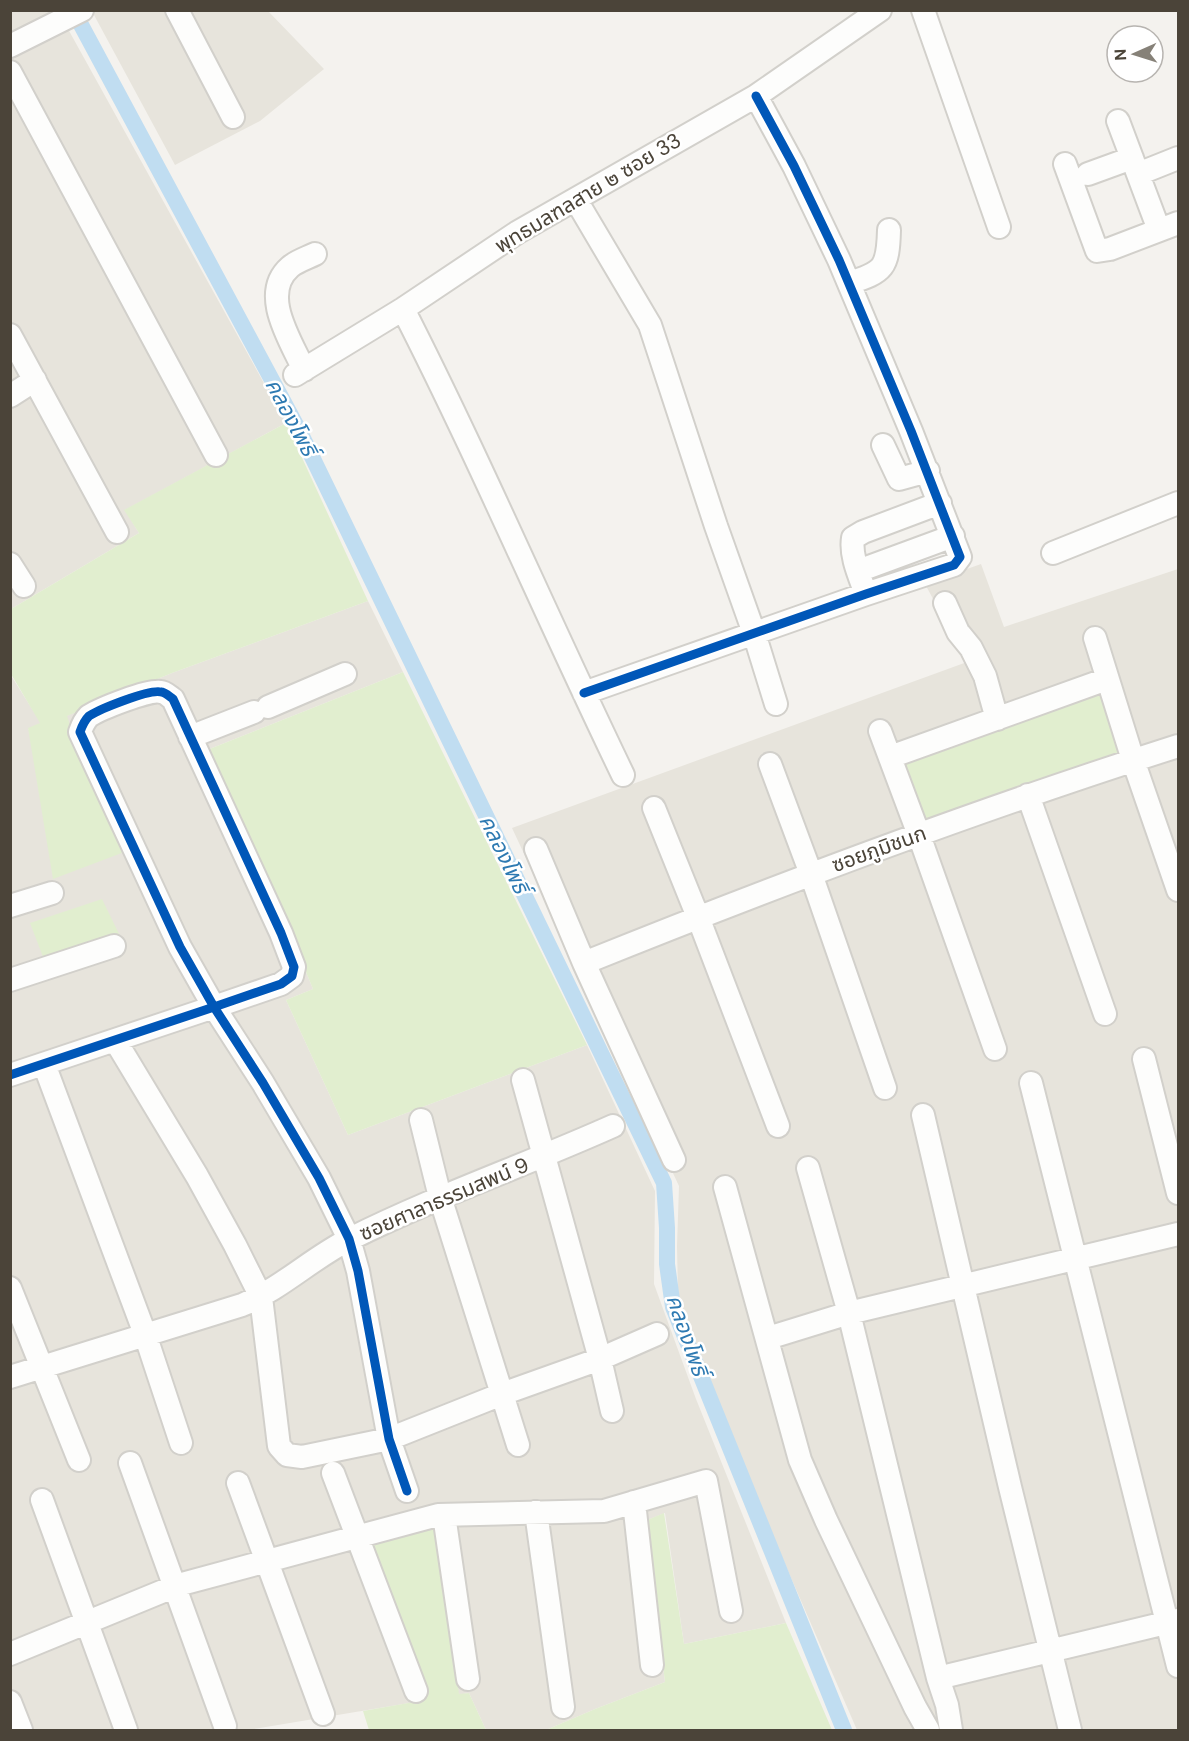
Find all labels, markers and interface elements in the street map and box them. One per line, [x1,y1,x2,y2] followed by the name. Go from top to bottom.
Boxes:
[1105,24,1165,84] north arrow
[1110,48,1131,61] text: N
[490,126,686,260] street label: พุทธมลฑลสาย ๒ ซอย 33
[258,373,327,467] water label: คลองโพธิ์
[473,810,538,904] water label: คลองโพธิ์
[828,819,930,879] street label: ซอยภูมิชนก
[355,1151,533,1247] street label: ซอยศาลาธรรมสพน์ 9
[660,1291,716,1386] water label: คลองโพธิ์

